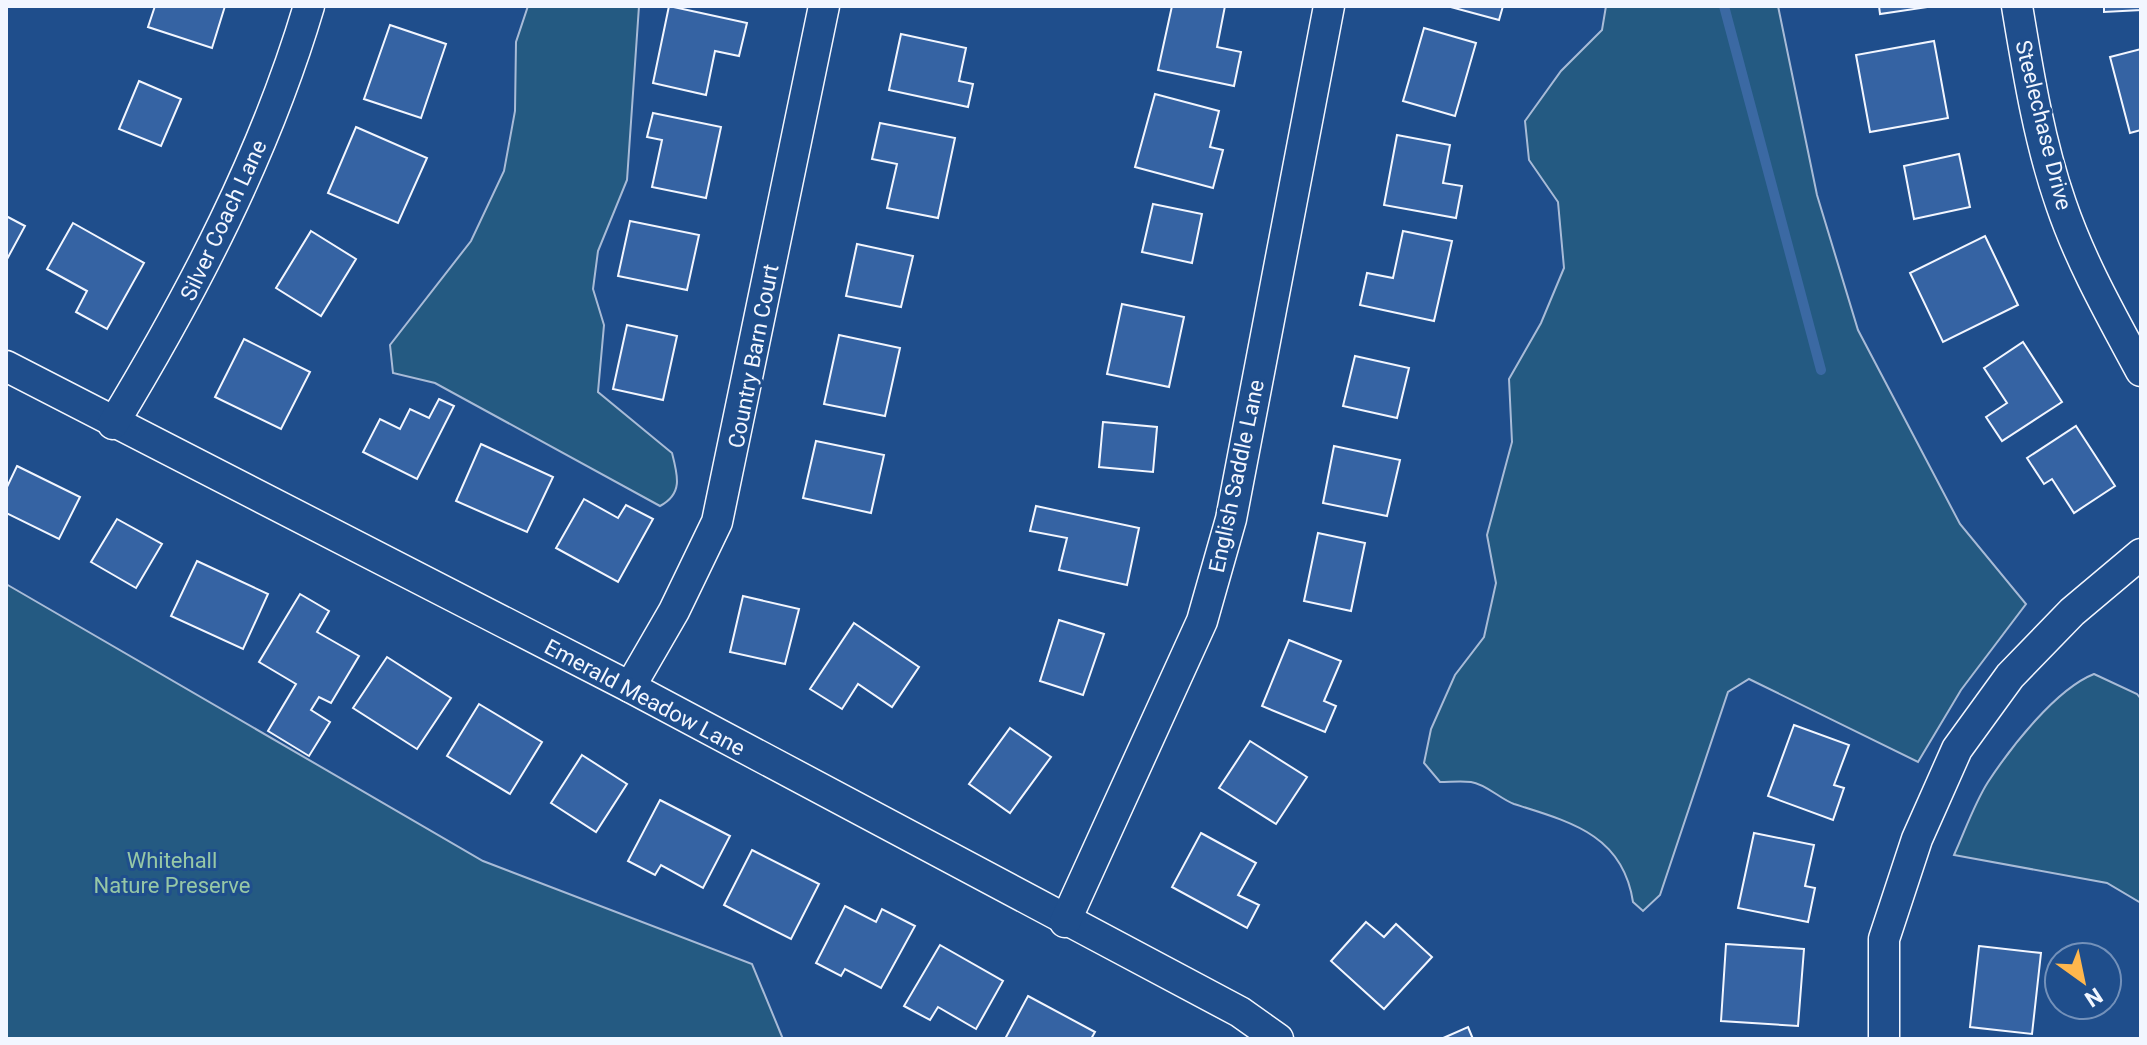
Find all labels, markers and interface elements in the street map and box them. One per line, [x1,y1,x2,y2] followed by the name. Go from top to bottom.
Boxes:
[2010,38,2077,213] street label: Steelechase Drive
[175,136,272,305] street label: Silver Coach Lane
[723,262,784,450] street label: Country Barn Court
[1204,377,1269,575] street label: English Saddle Lane
[540,634,749,761] street label: Emerald Meadow Lane
[93,848,251,898] park label: Whitehall Nature Preserve
[2043,941,2123,1021] north arrow
[2080,983,2107,1012] text: N

